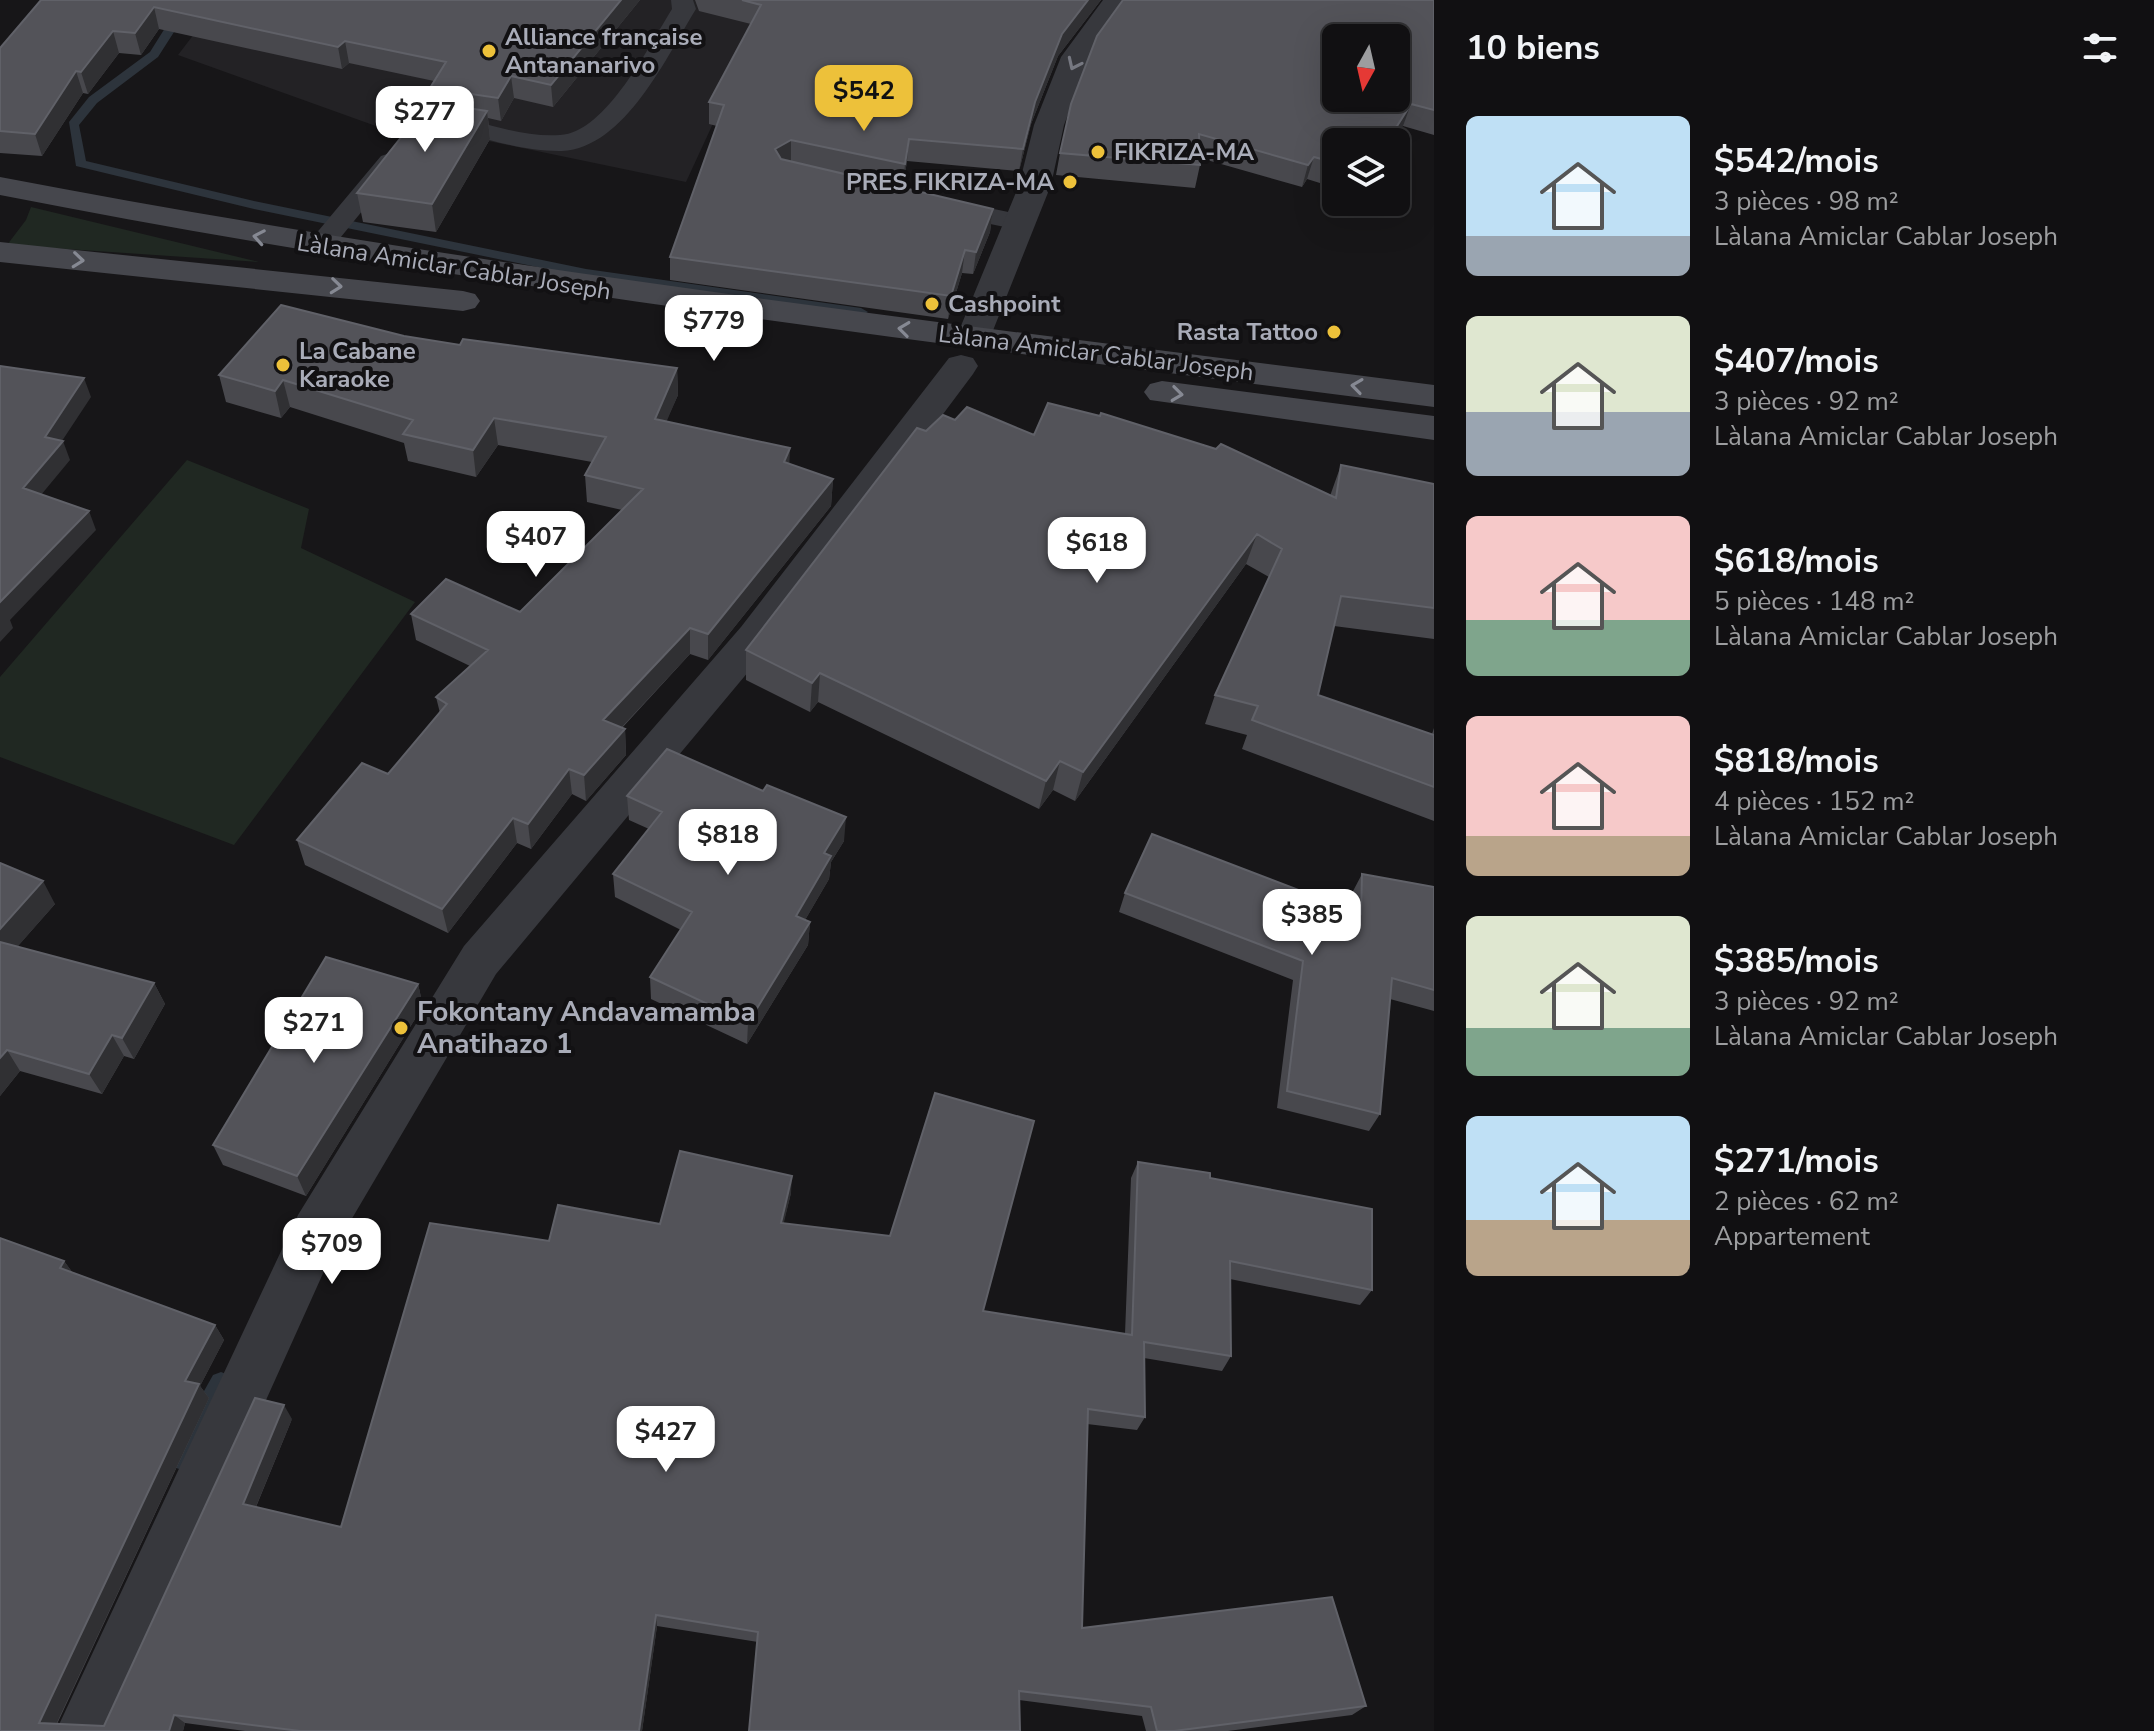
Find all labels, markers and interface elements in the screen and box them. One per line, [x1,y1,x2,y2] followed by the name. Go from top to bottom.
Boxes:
[505,21,702,81] place label: Alliance française Antananarivo
[1322,24,1410,112] north arrow
[1322,24,1410,216] map controls
[1466,25,1600,71] text: 10 biens
[2078,26,2122,70] icon: filters
[480,42,498,60] marker: Alliance française Antananarivo
[1068,56,1084,71] one-way arrow
[817,65,911,133] pin: $542
[833,73,895,108] text: $542
[378,86,472,154] pin: $277
[394,94,456,129] text: $277
[1322,128,1410,216] button: layers
[1114,136,1254,168] place label: FIKRIZA-MA
[1714,138,1879,184] text: $542/mois
[1089,143,1107,161] marker: FIKRIZA-MA
[1530,148,1626,244] icon: home
[846,166,1054,198] place label: PRES FIKRIZA-MA
[1061,173,1079,191] marker: PRES FIKRIZA-MA
[1714,184,1899,219] text: 3 pièces · 98 m²
[1714,219,2058,254] text: Làlana Amiclar Cablar Joseph
[295,226,613,308] street label: Làlana Amiclar Cablar Joseph
[252,229,266,246] one-way arrow
[72,251,85,268] one-way arrow
[330,277,343,294] one-way arrow
[948,288,1061,320] place label: Cashpoint
[667,295,761,363] pin: $779
[923,295,941,313] marker: Cashpoint
[683,303,745,338] text: $779
[1177,316,1318,348] place label: Rasta Tattoo
[936,318,1256,388] street label: Làlana Amiclar Cablar Joseph
[897,321,911,338] one-way arrow
[1325,323,1343,341] marker: Rasta Tattoo
[299,335,416,395] place label: La Cabane Karaoke
[1714,338,1879,384] text: $407/mois
[1530,348,1626,444] icon: home
[274,356,292,374] marker: La Cabane Karaoke
[1350,378,1364,395] one-way arrow
[1714,384,1899,419] text: 3 pièces · 92 m²
[1170,385,1184,402] one-way arrow
[1714,419,2058,454] text: Làlana Amiclar Cablar Joseph
[489,511,583,579] pin: $407
[1050,517,1144,585] pin: $618
[505,519,567,554] text: $407
[1066,525,1128,560] text: $618
[1714,538,1879,584] text: $618/mois
[1530,548,1626,644] icon: home
[1714,584,1914,619] text: 5 pièces · 148 m²
[1714,619,2058,654] text: Làlana Amiclar Cablar Joseph
[1714,738,1879,784] text: $818/mois
[1530,748,1626,844] icon: home
[1714,784,1914,819] text: 4 pièces · 152 m²
[681,809,775,877] pin: $818
[697,817,759,852] text: $818
[1714,819,2058,854] text: Làlana Amiclar Cablar Joseph
[1265,889,1359,957] pin: $385
[1281,897,1343,932] text: $385
[1714,938,1879,984] text: $385/mois
[1530,948,1626,1044] icon: home
[1714,984,1899,1019] text: 3 pièces · 92 m²
[417,993,756,1063] place label: Fokontany Andavamamba Anatihazo 1
[267,997,361,1065] pin: $271
[283,1005,345,1040] text: $271
[392,1019,410,1037] marker: Fokontany Andavamamba Anatihazo 1
[1714,1019,2058,1054] text: Làlana Amiclar Cablar Joseph
[1714,1138,1879,1184] text: $271/mois
[1530,1148,1626,1244] icon: home
[1714,1184,1899,1219] text: 2 pièces · 62 m²
[285,1218,379,1286] pin: $709
[1714,1219,1870,1254] text: Appartement
[301,1226,363,1261] text: $709
[619,1406,713,1474] pin: $427
[635,1414,697,1449] text: $427

